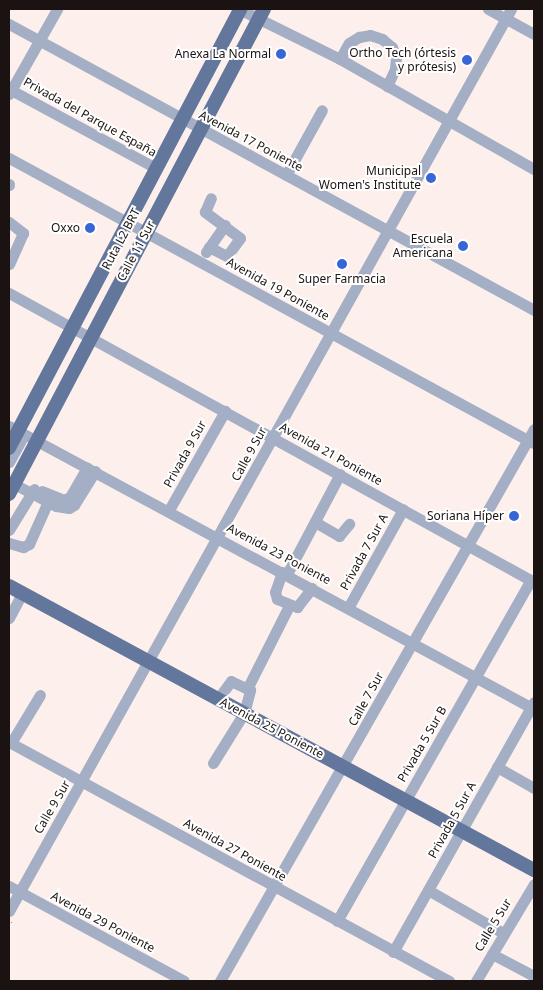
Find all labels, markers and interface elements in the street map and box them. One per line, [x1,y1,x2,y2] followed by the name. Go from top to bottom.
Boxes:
[349,46,456,74] place label: Ortho Tech (órtesis y prótesis)
[175,47,271,61] place label: Anexa La Normal
[275,48,287,60] marker: Anexa La Normal
[460,53,474,67] marker: Ortho Tech (órtesis y prótesis)
[21,74,159,160] street label: Privada del Parque España
[197,108,305,174] street label: Avenida 17 Poniente
[319,164,421,192] place label: Municipal Women's Institute
[425,172,437,184] marker: Municipal Women's Institute
[99,206,143,272] street label: Ruta L2 BRT
[114,218,158,284] street label: Calle 11 Sur
[51,221,80,235] place label: Oxxo
[84,222,96,234] marker: Oxxo
[393,232,453,260] place label: Escuela Americana
[457,240,469,252] marker: Escuela Americana
[224,255,332,323] street label: Avenida 19 Poniente
[336,258,348,270] marker: Super Farmacia
[298,272,386,286] place label: Super Farmacia
[161,418,209,490] street label: Privada 9 Sur
[277,420,385,488] street label: Avenida 21 Poniente
[228,425,270,483] street label: Calle 9 Sur
[427,509,504,523] place label: Soriana Híper
[508,510,520,522] marker: Soriana Híper
[337,511,391,593] street label: Privada 7 Sur A
[225,521,333,587] street label: Avenida 23 Poniente
[345,670,387,728] street label: Calle 7 Sur
[218,695,326,761] street label: Avenida 25 Poniente
[394,703,450,785] street label: Privada 5 Sur B
[31,778,73,836] street label: Calle 9 Sur
[425,779,479,861] street label: Privada 5 Sur A
[181,816,289,884] street label: Avenida 27 Poniente
[49,889,157,955] street label: Avenida 29 Poniente
[472,896,514,954] street label: Calle 5 Sur

